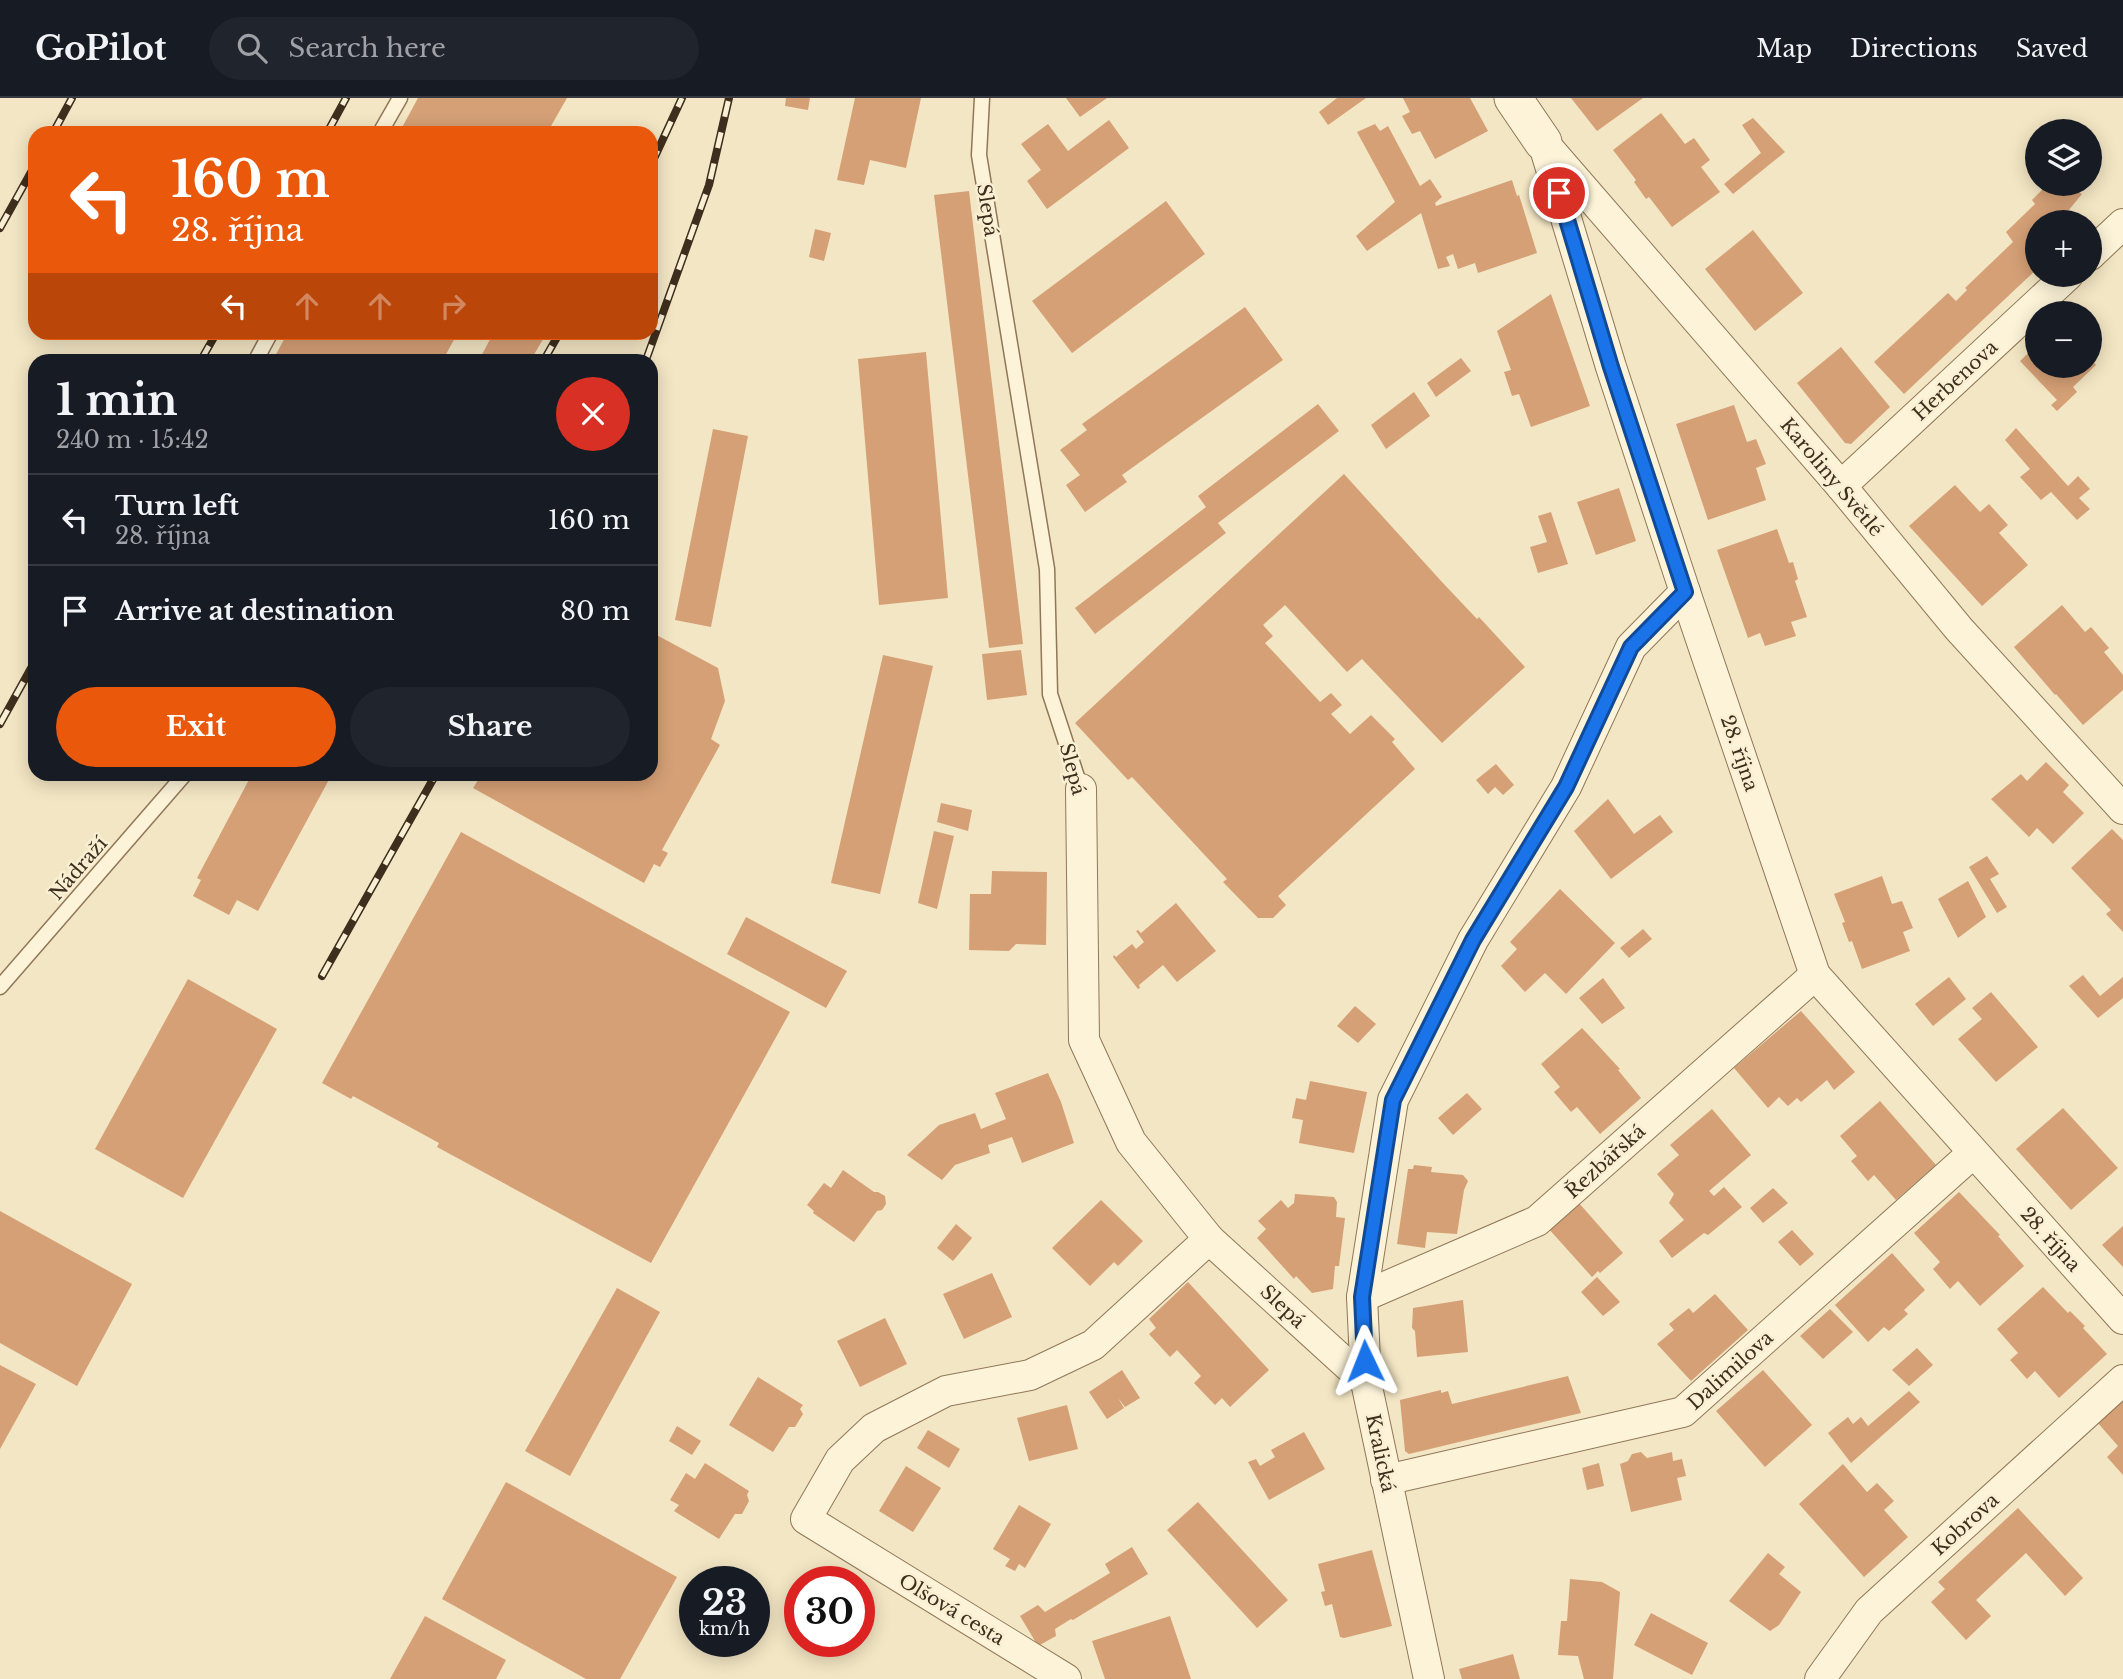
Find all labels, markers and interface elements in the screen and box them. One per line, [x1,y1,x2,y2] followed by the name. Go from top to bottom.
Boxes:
[209,17,699,80] search box
[35,28,167,69] text: GoPilot
[233,29,271,67] icon: search
[289,32,446,64] text: Search here
[1756,34,1812,63] text: Map
[1850,34,1978,63] text: Directions
[2016,34,2088,63] text: Saved
[2025,119,2102,378] map controls
[2025,119,2102,196] button: layers
[171,149,330,210] text: 160 m
[56,154,147,245] icon: left
[1529,163,1589,223] pin
[1540,174,1578,212] icon: arrive
[972,182,1003,238] street label: Slepá
[171,210,303,250] text: 28. října
[2025,210,2102,287] button: +
[215,287,253,325] icon: left
[288,287,326,325] icon: ahead
[361,287,399,325] icon: ahead
[434,287,472,325] icon: right
[2025,301,2102,378] button: −
[1908,335,2003,425] street label: Herbenova
[56,374,178,426] text: 1 min
[556,377,630,451] button: close
[1775,414,1888,541] street label: Karoliny Světlé
[56,426,209,454] text: 240 m · 15:42
[115,490,239,522] text: Turn left
[56,501,94,539] icon: left
[548,504,630,536] text: 160 m
[115,522,210,550] text: 28. října
[56,592,94,630] icon: arrive
[115,595,395,627] text: Arrive at destination
[560,595,630,627] text: 80 m
[56,687,336,767] button: Exit
[350,687,630,767] button: Share
[1716,712,1763,795] street label: 28. října
[1055,741,1091,798] street label: Slepá
[45,832,112,905] street label: Nádraží
[1561,1119,1650,1203] street label: Řezbářská
[2016,1202,2086,1277] street label: 28. října
[1256,1280,1310,1333] street label: Slepá
[1328,1324,1402,1398] position arrow
[1683,1326,1778,1415] street label: Dalimilova
[1361,1412,1400,1495] street label: Kralická
[1927,1488,2004,1560] street label: Kobrova
[784,1566,875,1657] speed limit sign: 30
[895,1569,1009,1650] street label: Olšová cesta
[702,1581,747,1624] text: 23
[699,1618,750,1640] text: km/h

